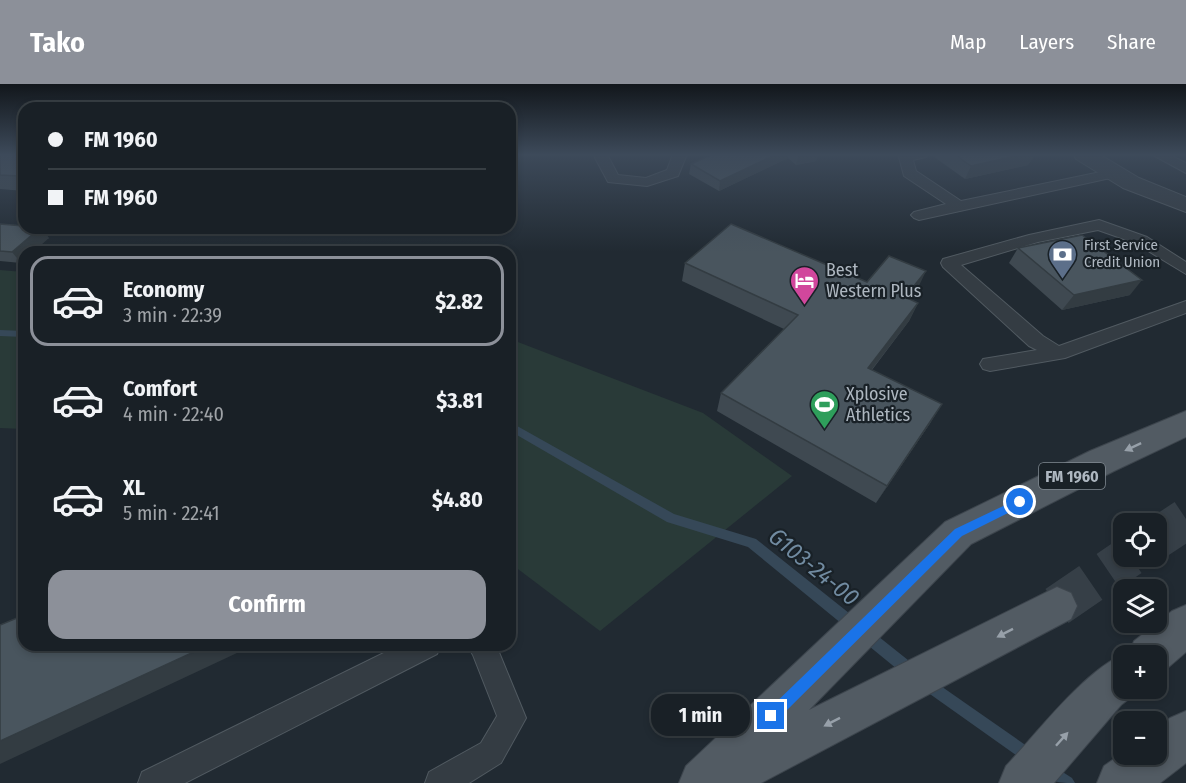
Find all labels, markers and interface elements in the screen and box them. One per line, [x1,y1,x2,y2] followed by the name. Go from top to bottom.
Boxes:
[30,26,85,59] text: Tako
[950,29,986,55] text: Map
[1019,29,1074,55] text: Layers
[1107,29,1156,55] text: Share
[84,126,158,153] text: FM 1960
[84,184,158,211] text: FM 1960
[1084,236,1160,271] place label: First Service Credit Union
[1047,238,1079,280] bank icon: First Service Credit Union
[826,259,922,302] place label: Best Western Plus
[789,264,821,306] hotel icon: Best Western Plus
[51,274,105,328] icon: car
[123,276,204,303] text: Economy
[435,288,483,315] text: $2.82
[123,303,222,327] text: 3 min · 22:39
[51,373,105,427] icon: car
[123,375,197,402] text: Comfort
[846,383,911,426] place label: Xplosive Athletics
[436,387,483,414] text: $3.81
[809,388,841,430] sports icon: Xplosive Athletics
[123,402,224,426] text: 4 min · 22:40
[1123,442,1141,452] one-way arrow
[1039,463,1105,489] road number: FM 1960
[51,472,105,526] icon: car
[123,474,145,501] text: XL
[432,486,483,513] text: $4.80
[1006,488,1033,515] route start
[123,501,220,525] text: 5 min · 22:41
[1113,513,1167,765] map controls
[1113,513,1167,567] button: locate
[763,522,865,612] water label: G103-24-00
[48,570,486,639] button: Confirm
[1113,579,1167,633] button: layers
[997,628,1014,638] one-way arrow
[1113,645,1167,699] button: +
[651,695,750,737] callout: 1 min
[757,702,784,729] route end
[679,703,722,727] text: 1 min
[1113,711,1167,765] button: −
[823,717,840,727] one-way arrow
[1055,732,1069,747] one-way arrow

